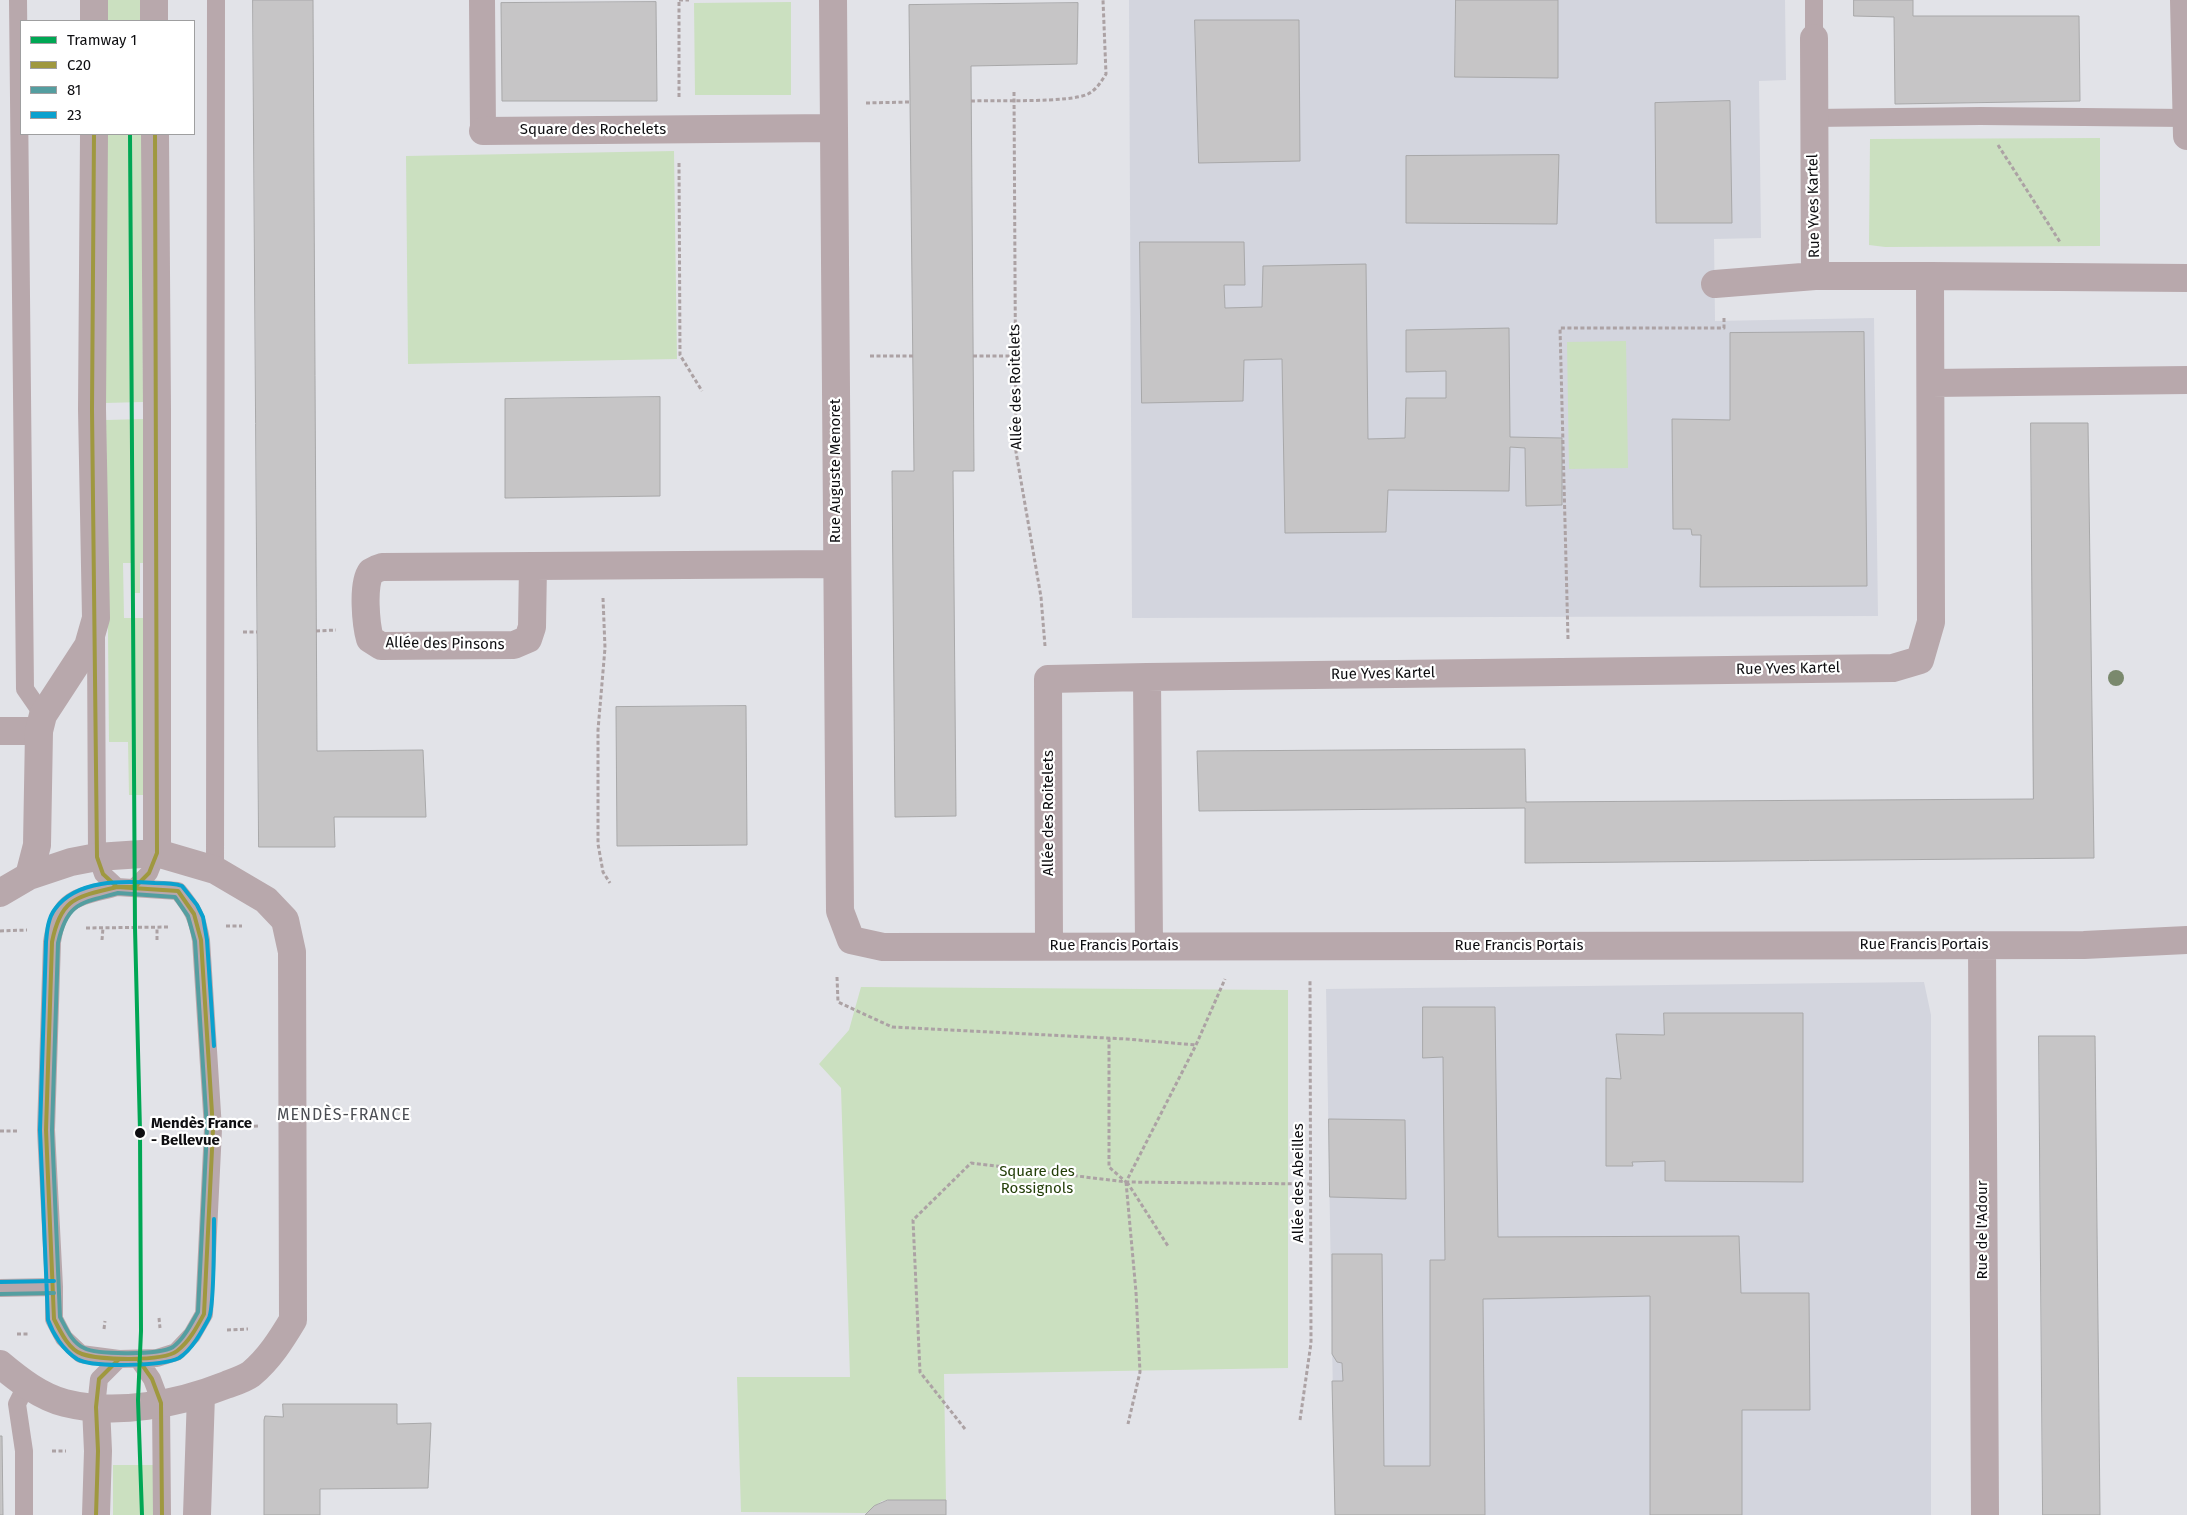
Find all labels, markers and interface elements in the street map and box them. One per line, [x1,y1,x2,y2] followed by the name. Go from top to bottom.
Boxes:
[20,20,195,135] legend
[67,31,137,49] text: Tramway 1
[67,56,91,74] text: C20
[67,81,81,99] text: 81
[67,106,82,124] text: 23
[520,121,666,139] street label: Square des Rochelets
[1804,154,1824,258] street label: Rue Yves Kartel
[1006,324,1026,450] street label: Allée des Roitelets
[827,399,845,543] street label: Rue Auguste Menoret
[385,634,505,654] street label: Allée des Pinsons
[1736,659,1840,679] street label: Rue Yves Kartel
[1331,664,1435,684] street label: Rue Yves Kartel
[1040,750,1058,876] street label: Allée des Roitelets
[1860,936,1988,954] street label: Rue Francis Portais
[1050,937,1178,955] street label: Rue Francis Portais
[1455,937,1583,955] street label: Rue Francis Portais
[275,1106,413,1126] district label: MENDÈS-FRANCE
[151,1115,252,1150] place label: Mendès France - Bellevue
[1290,1123,1308,1243] street label: Allée des Abeilles
[133,1126,147,1140] marker: Mendès France - Bellevue
[999,1163,1075,1198] park label: Square des Rossignols
[1974,1181,1992,1279] street label: Rue de l'Adour

